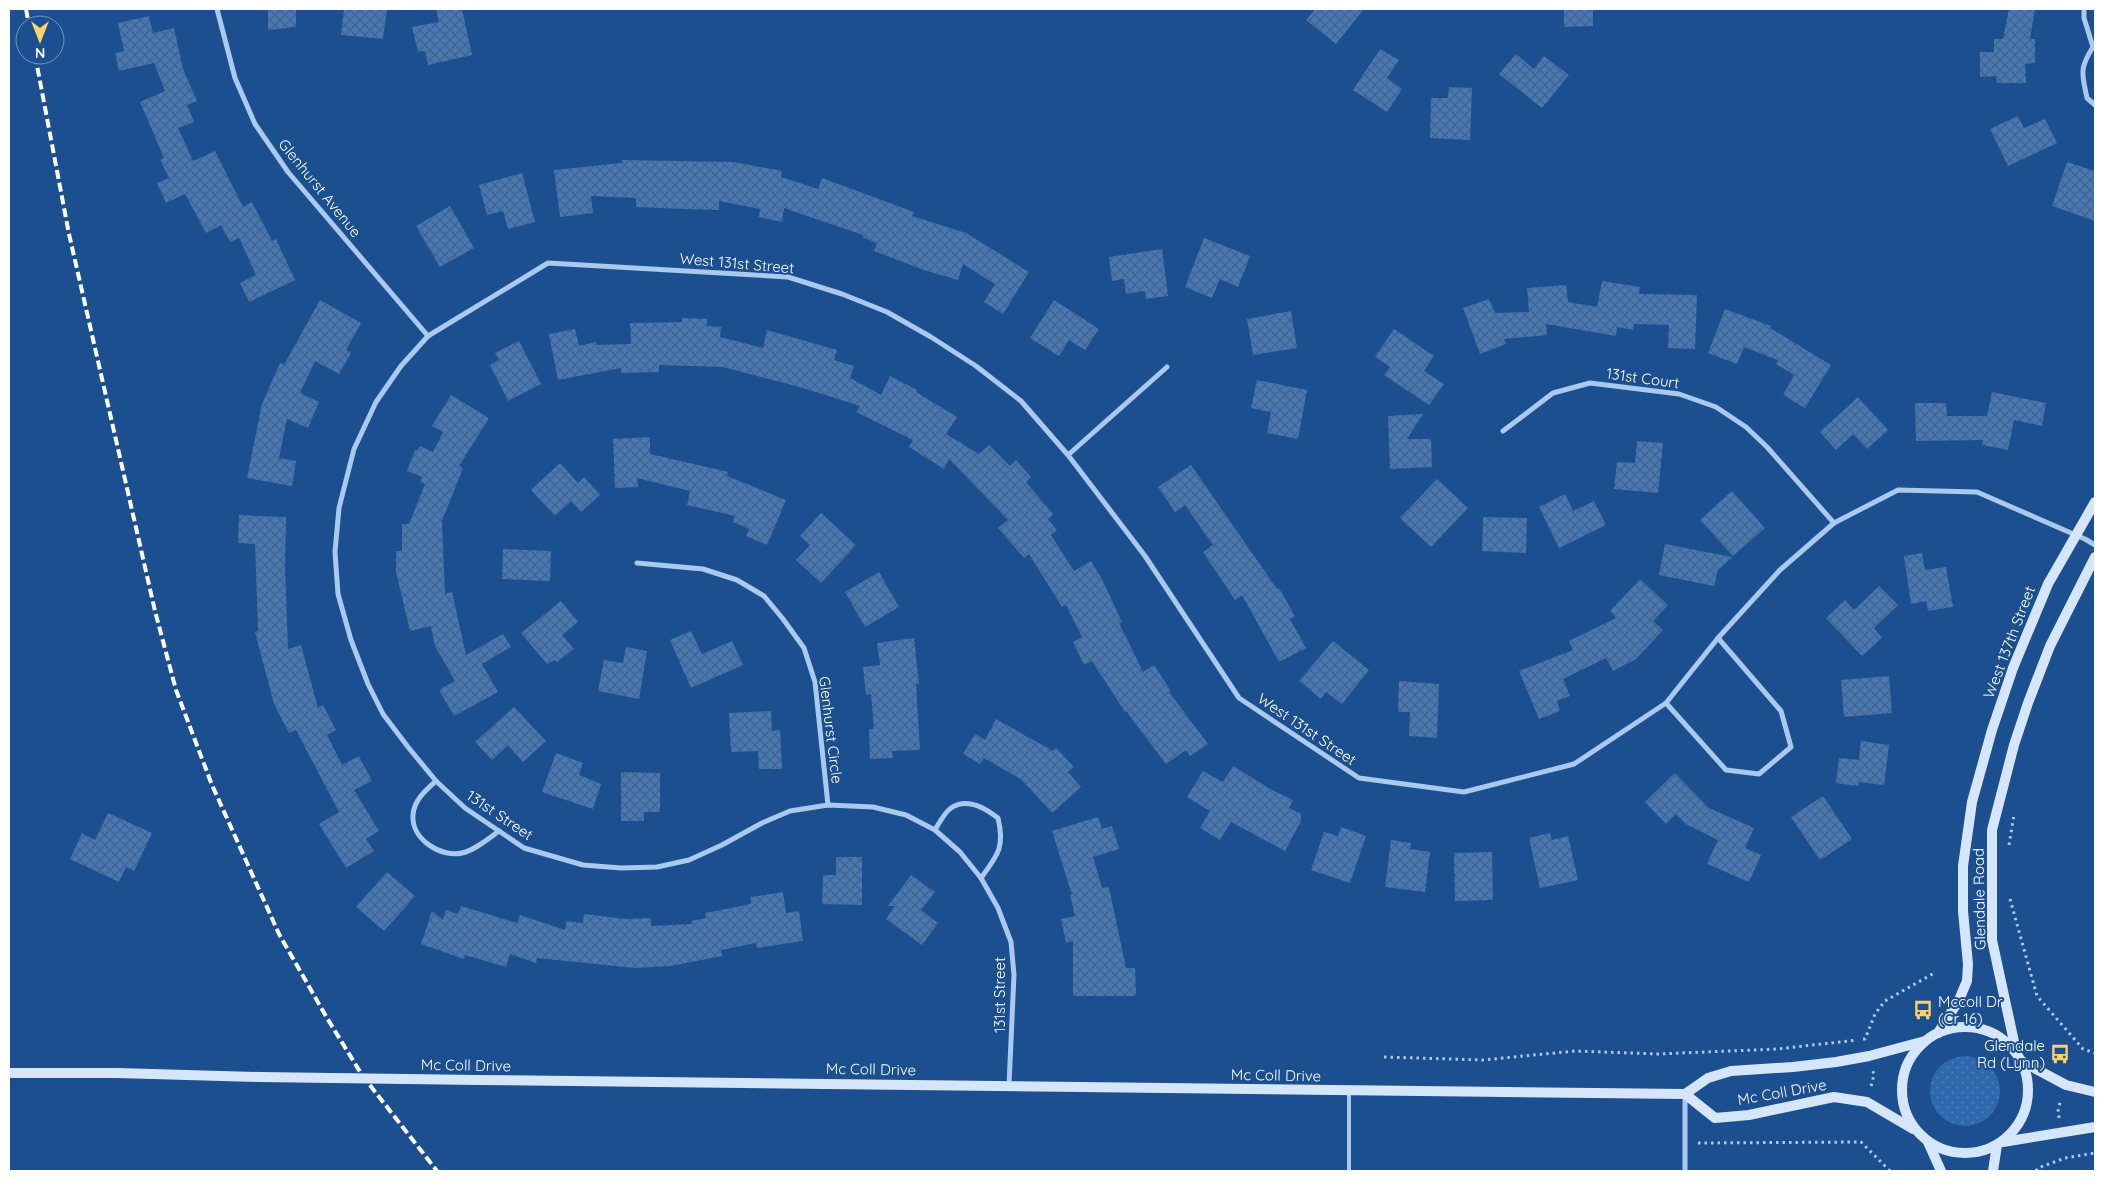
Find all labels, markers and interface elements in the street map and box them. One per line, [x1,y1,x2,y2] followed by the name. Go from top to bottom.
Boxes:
[15,15,65,65] north arrow
[35,44,45,62] text: N
[274,135,366,241] street label: Glenhurst Avenue
[679,249,795,277] street label: West 131st Street
[1605,363,1681,393] street label: 131st Court
[1979,583,2039,701] street label: West 137th Street
[815,675,847,785] street label: Glenhurst Circle
[1254,689,1360,769] street label: West 131st Street
[463,786,537,844] street label: 131st Street
[1969,848,1989,950] street label: Glendale Road
[990,957,1009,1033] street label: 131st Street
[1938,992,2003,1028] place label: Mccoll Dr (Cr 16)
[1912,999,1934,1021] bus stop icon: Mccoll Dr (Cr 16)
[1977,1036,2045,1072] place label: Glendale Rd (Lynn)
[2049,1043,2071,1065] bus stop icon: Glendale Rd (Lynn)
[421,1055,511,1075] street label: Mc Coll Drive
[826,1059,916,1079] street label: Mc Coll Drive
[1231,1065,1321,1085] street label: Mc Coll Drive
[1736,1075,1828,1109] street label: Mc Coll Drive

